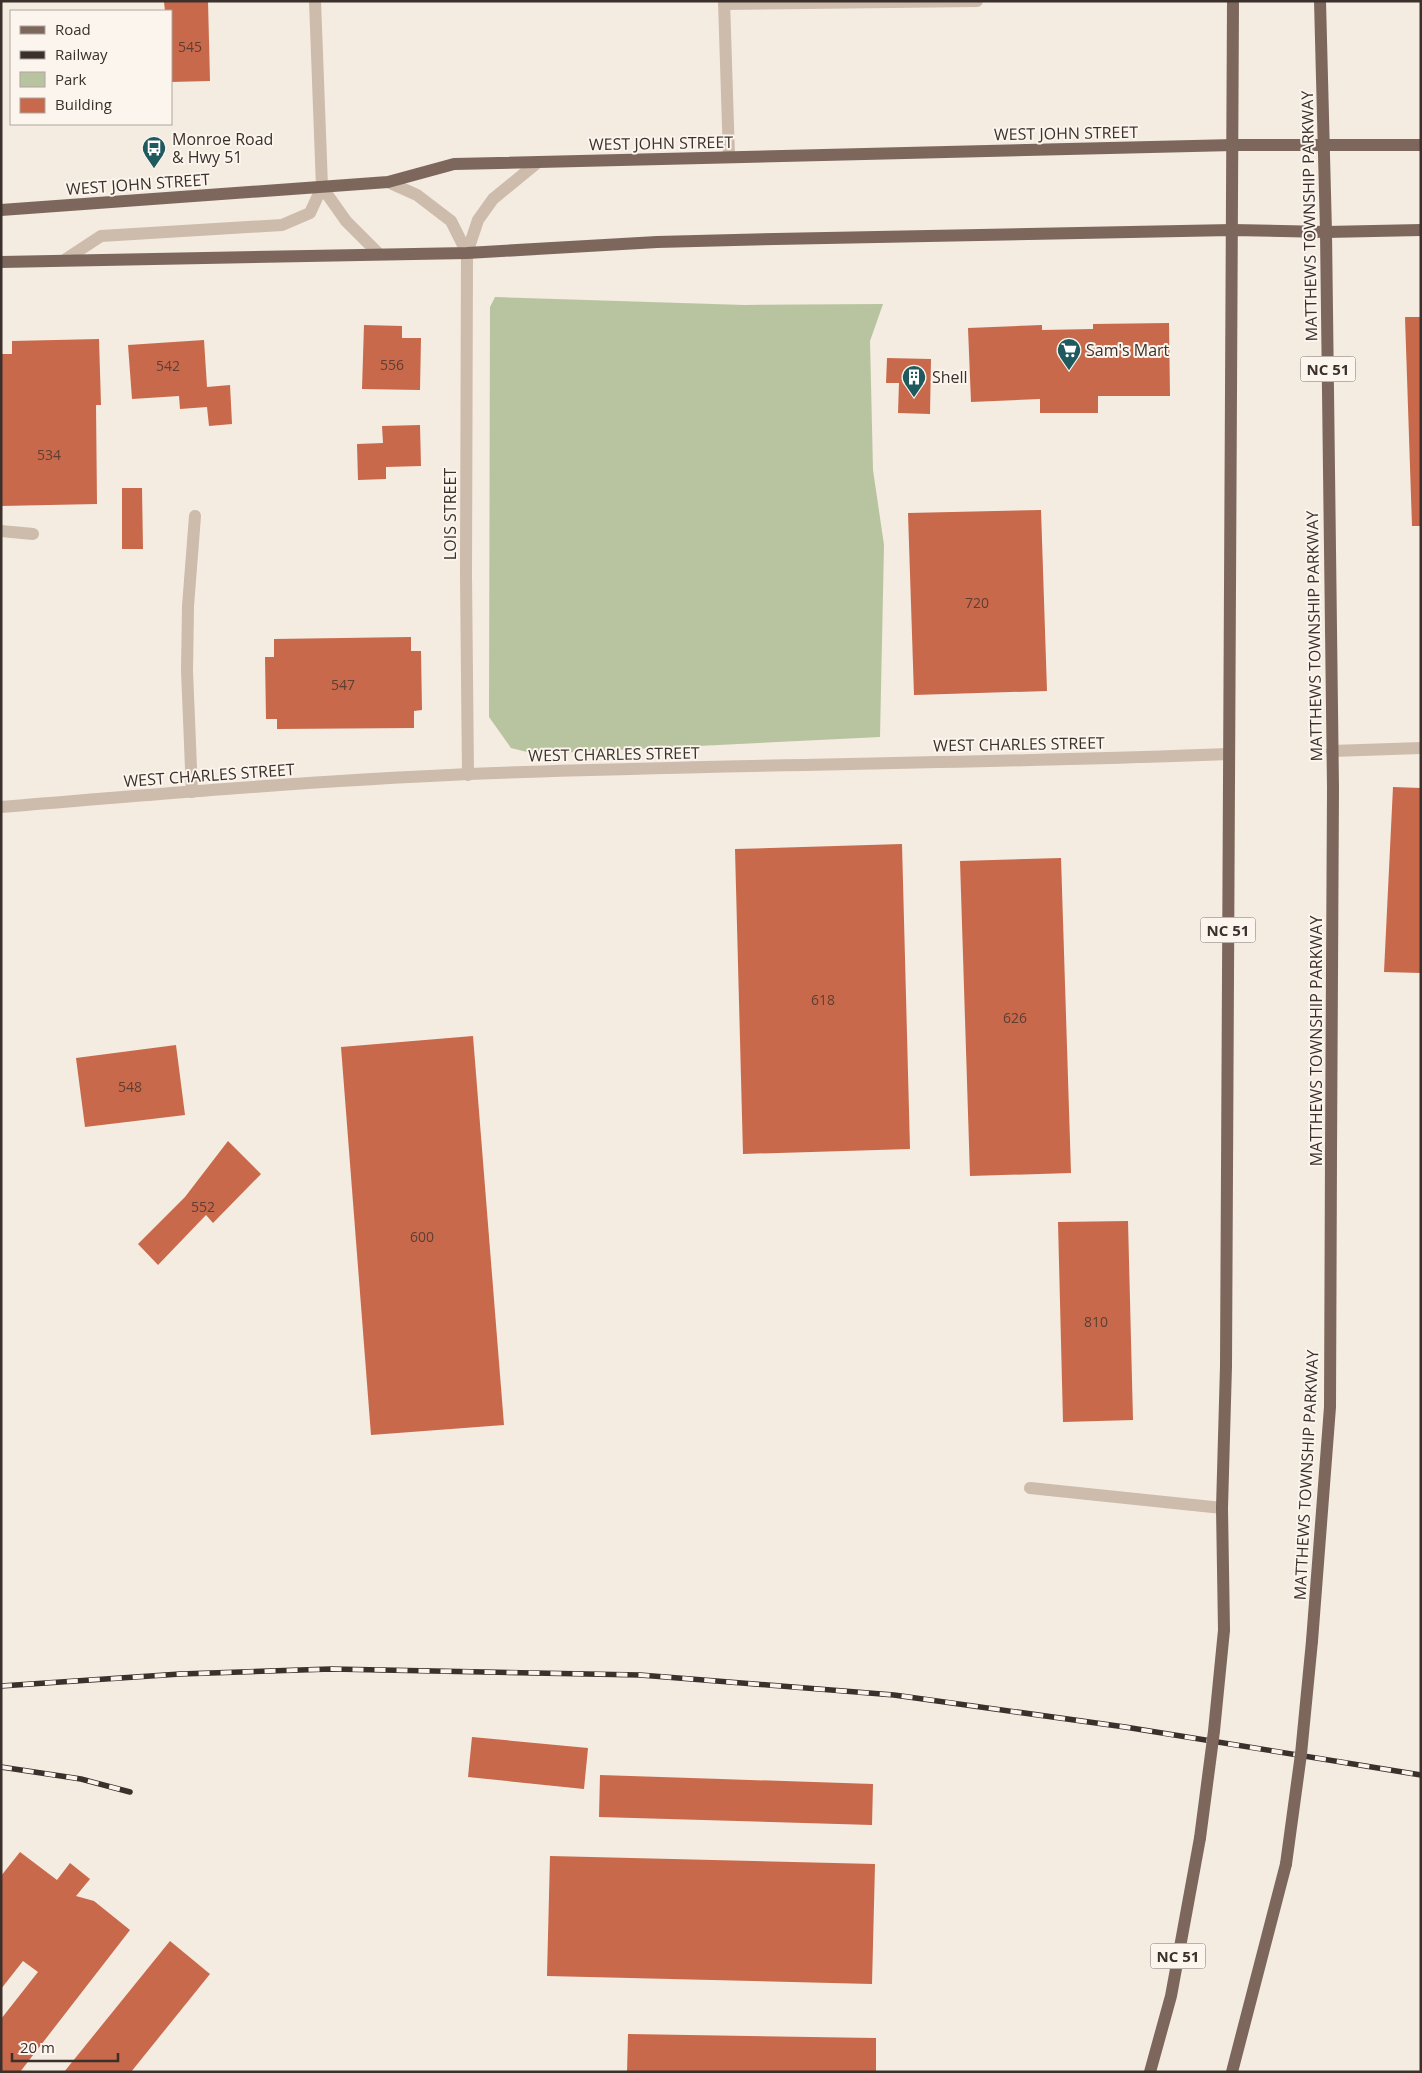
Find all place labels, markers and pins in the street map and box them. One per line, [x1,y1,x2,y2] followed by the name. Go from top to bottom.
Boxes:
[172,128,273,168] place label: Monroe Road & Hwy 51
[141,135,167,169] bus stop icon: Monroe Road & Hwy 51
[1056,337,1082,371] supermarket icon: Sam's Mart
[1086,339,1170,361] place label: Sam's Mart
[901,364,927,398] building icon: Shell
[932,366,968,388] place label: Shell

